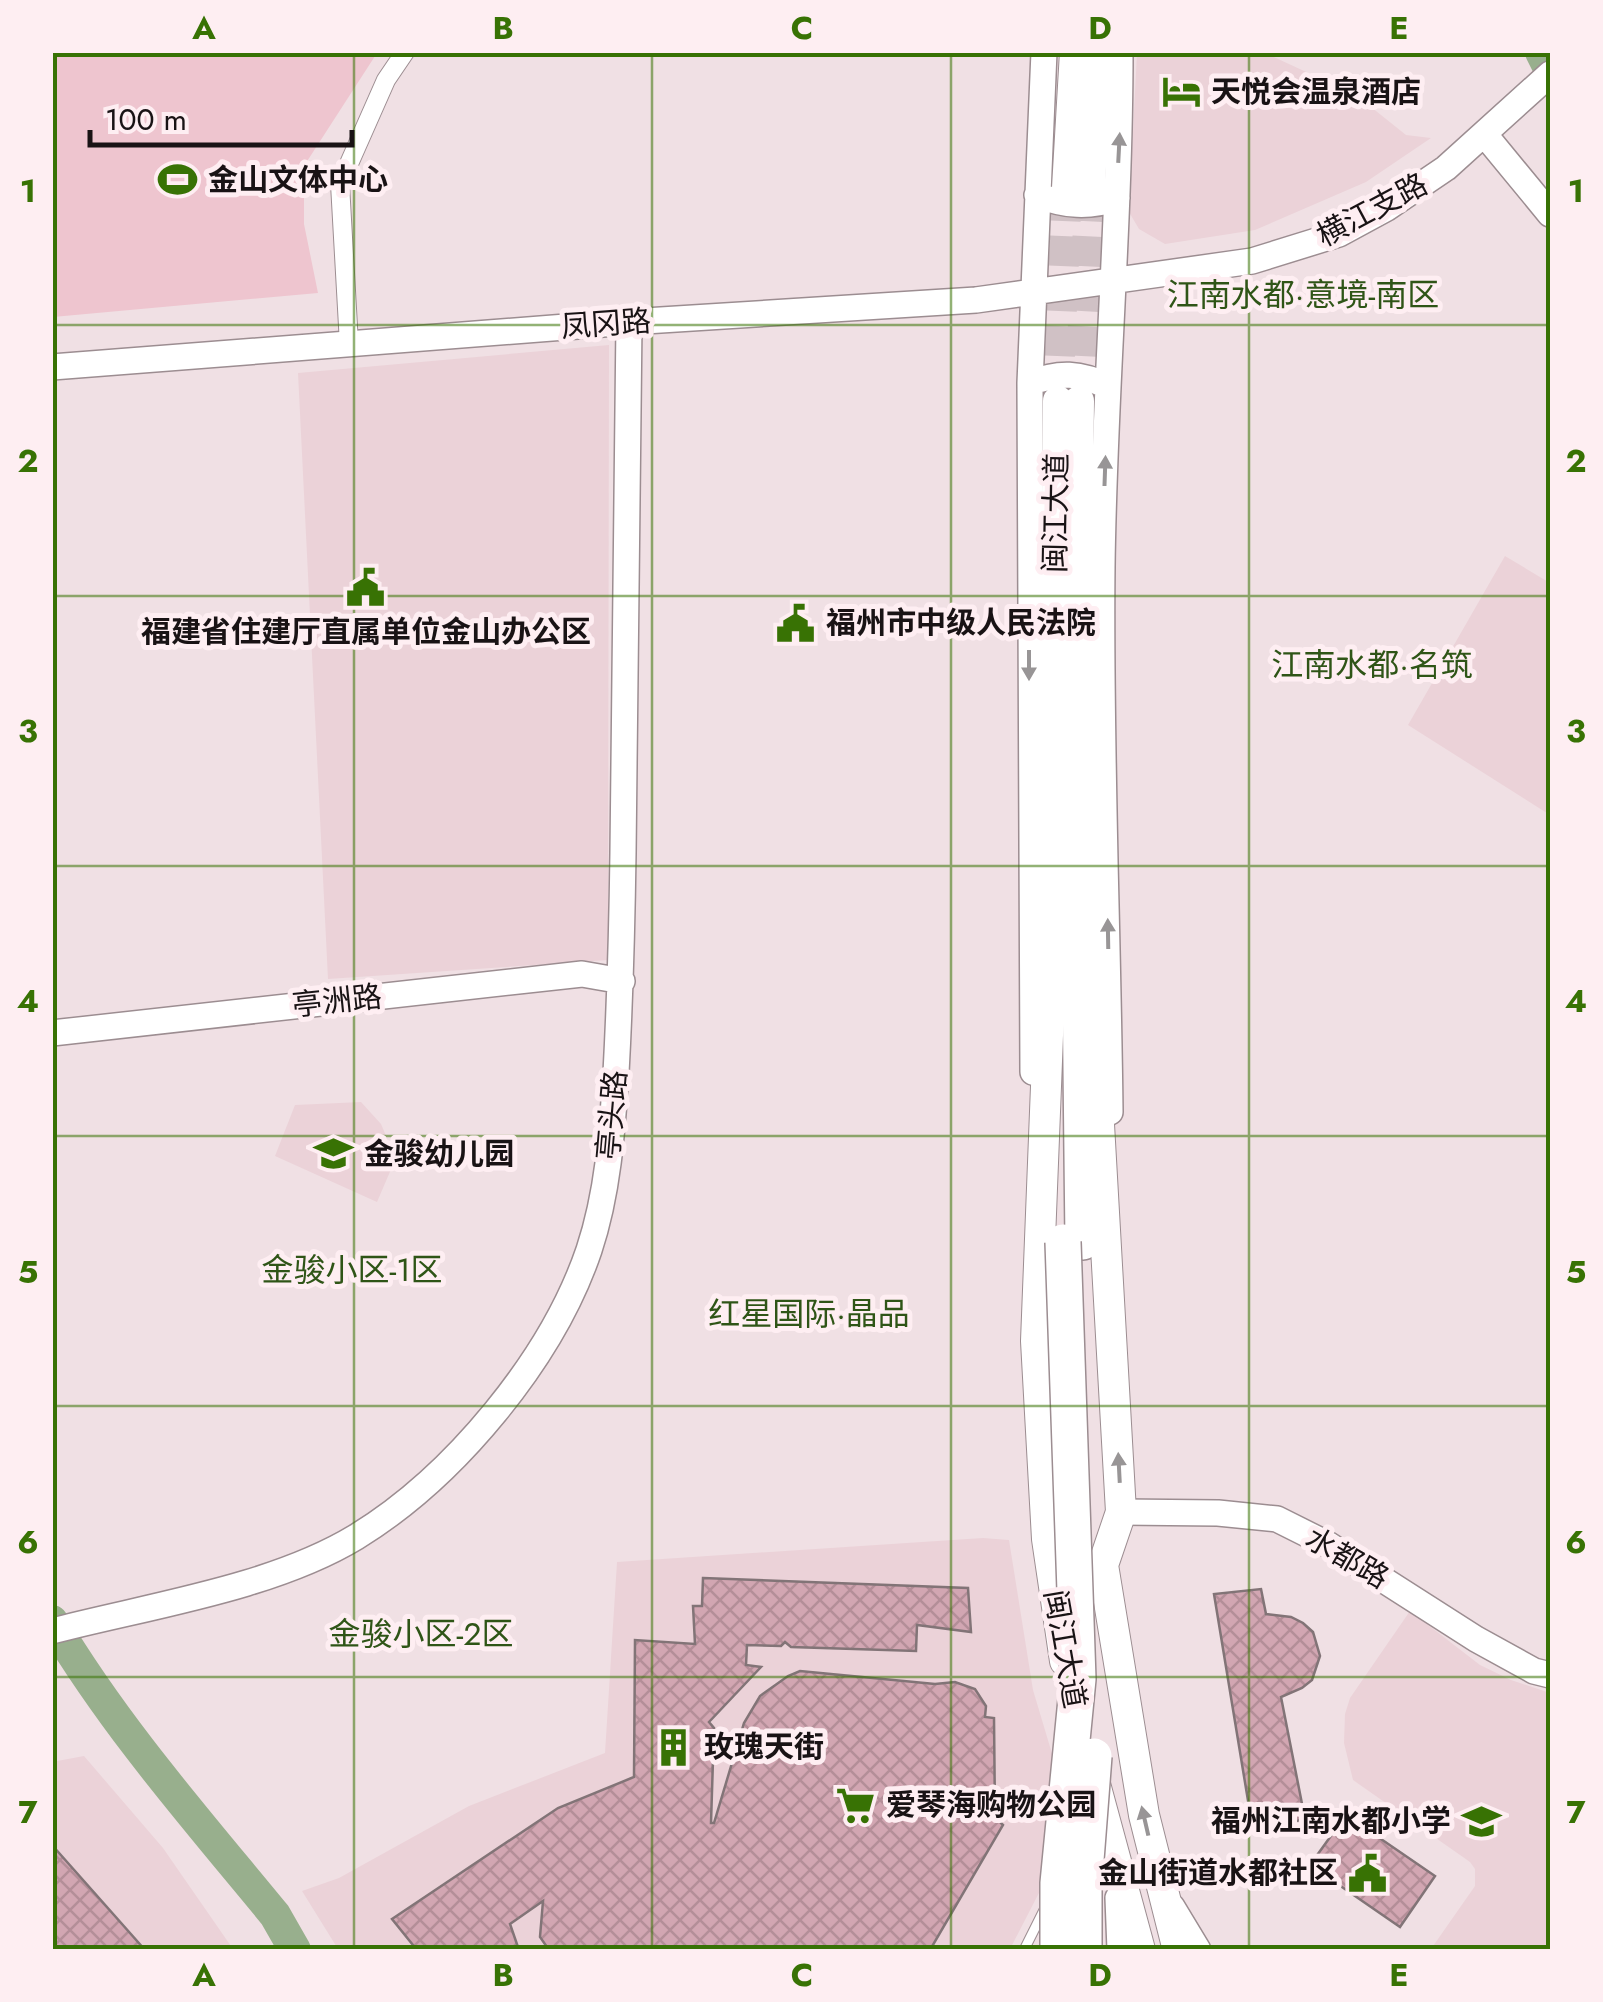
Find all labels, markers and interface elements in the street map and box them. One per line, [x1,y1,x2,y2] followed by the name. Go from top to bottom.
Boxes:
[191,5,216,51] text: A
[492,5,514,51] text: B
[791,5,813,51] text: C
[1088,5,1112,51] text: D
[1389,5,1409,51] text: E
[1211,70,1421,113] place label: 天悦会温泉酒店
[1160,71,1202,113] hotel icon: 天悦会温泉酒店
[90,85,352,147] scale bar
[105,98,187,141] text: 100 m
[1111,132,1127,164] one-way arrow
[208,158,388,201] place label: 金山文体中心
[157,159,199,201] sports icon: 金山文体中心
[1309,162,1435,257] street label: 横江支路
[20,168,36,214] text: 1
[1568,168,1584,214] text: 1
[1167,272,1439,318] district label: 江南水都·意境-南区
[560,299,652,348] street label: 凤冈路
[18,438,39,484] text: 2
[1566,438,1587,484] text: 2
[1033,453,1078,573] street label: 闽江大道
[1098,454,1114,486] one-way arrow
[345,567,387,609] public building icon: 福建省住建厅直属单位金山办公区
[826,601,1096,644] place label: 福州市中级人民法院
[775,602,817,644] public building icon: 福州市中级人民法院
[141,610,591,653] place label: 福建省住建厅直属单位金山办公区
[1271,642,1473,688] district label: 江南水都·名筑
[1022,649,1038,681] one-way arrow
[18,708,38,754] text: 3
[1566,708,1586,754] text: 3
[1099,917,1115,949] one-way arrow
[290,974,384,1027] street label: 亭洲路
[17,978,39,1024] text: 4
[1565,978,1587,1024] text: 4
[586,1068,637,1162] street label: 亭头路
[364,1132,514,1175] place label: 金骏幼儿园
[313,1133,355,1175] school or university icon: 金骏幼儿园
[261,1247,443,1293] district label: 金骏小区-1区
[18,1249,38,1295] text: 5
[1566,1249,1586,1295] text: 5
[708,1291,910,1337] district label: 红星国际·晶品
[1111,1451,1127,1483] one-way arrow
[1298,1516,1397,1599] street label: 水都路
[17,1519,39,1565] text: 6
[1565,1519,1587,1565] text: 6
[1034,1586,1097,1712] street label: 闽江大道
[329,1611,513,1657] district label: 金骏小区-2区
[704,1725,824,1768] place label: 玫瑰天街
[653,1726,695,1768] building icon: 玫瑰天街
[886,1783,1096,1826] place label: 爱琴海购物公园
[835,1784,877,1826] supermarket icon: 爱琴海购物公园
[18,1789,38,1835] text: 7
[1566,1789,1586,1835] text: 7
[1211,1799,1451,1842] place label: 福州江南水都小学
[1460,1800,1502,1842] school or university icon: 福州江南水都小学
[1137,1805,1152,1836] one-way arrow
[1098,1851,1338,1894] place label: 金山街道水都社区
[1347,1852,1389,1894] public building icon: 金山街道水都社区
[191,1952,216,1998] text: A
[492,1952,514,1998] text: B
[791,1952,813,1998] text: C
[1088,1952,1112,1998] text: D
[1389,1952,1409,1998] text: E

